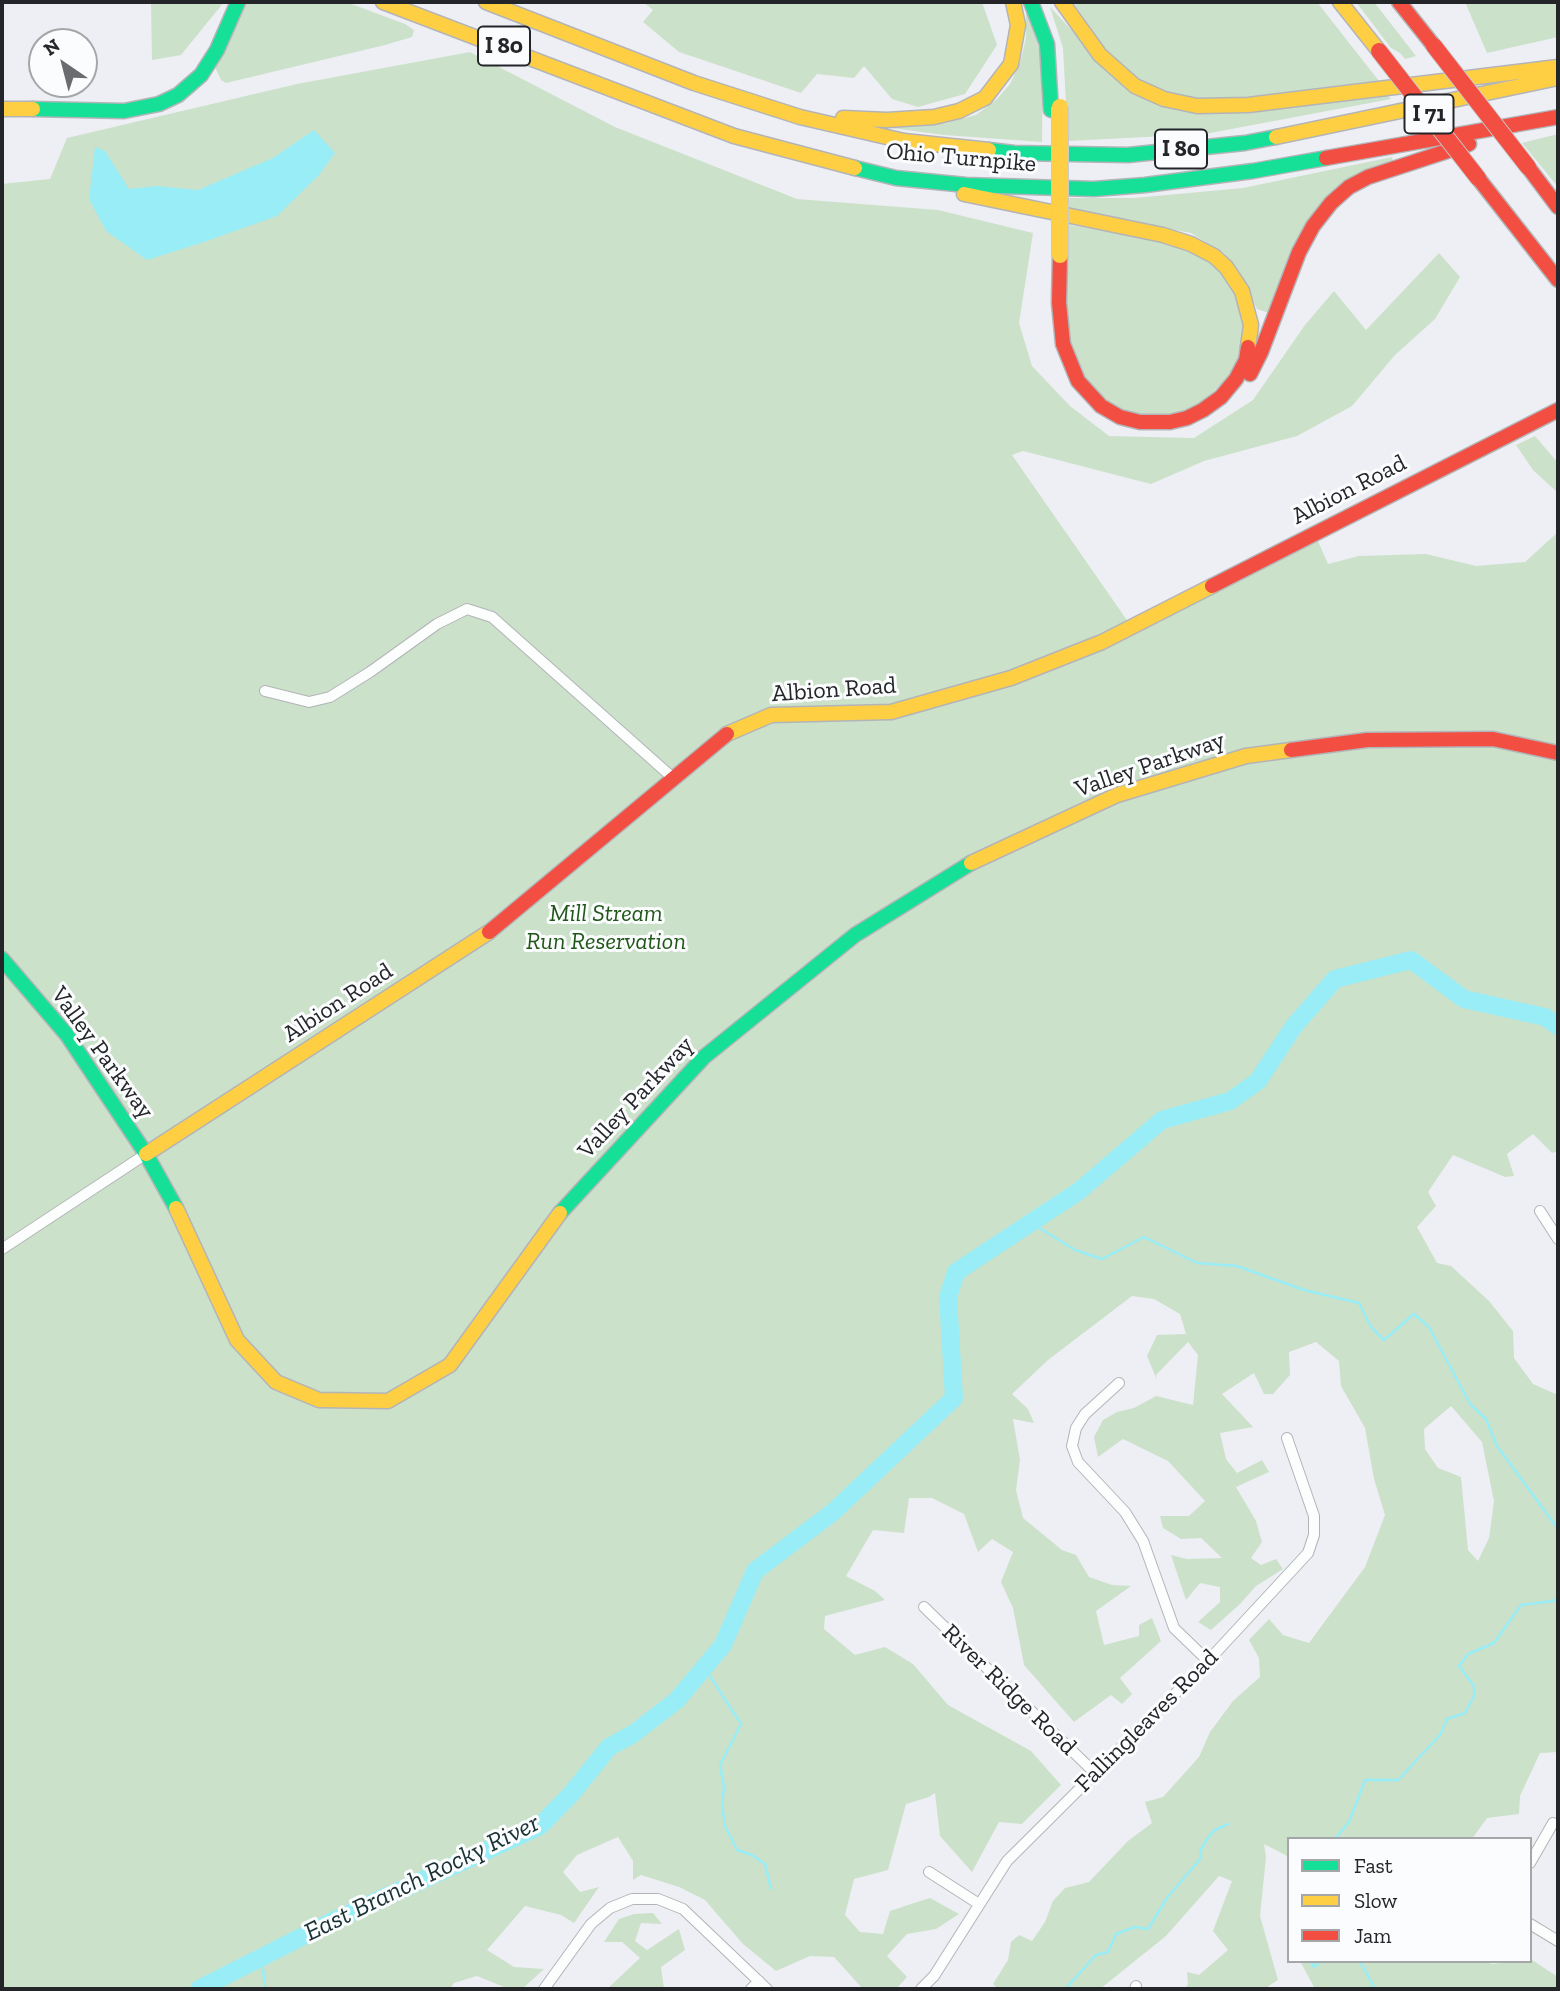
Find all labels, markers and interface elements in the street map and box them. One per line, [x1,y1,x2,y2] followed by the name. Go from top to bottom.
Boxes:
[478,26,530,66] road number: I 80
[28,28,98,98] north arrow
[39,33,64,61] text: N
[1404,94,1454,134] road number: I 71
[1155,130,1207,168] road number: I 80
[885,137,1037,179] street label: Ohio Turnpike
[1287,449,1411,531] street label: Albion Road
[771,671,897,709] street label: Albion Road
[1071,726,1229,804] street label: Valley Parkway
[526,900,686,956] park label: Mill Stream Run Reservation
[278,957,398,1049] street label: Albion Road
[44,981,160,1125] street label: Valley Parkway
[572,1031,700,1165] street label: Valley Parkway
[936,1619,1082,1761] street label: River Ridge Road
[1069,1643,1225,1799] street label: Fallingleaves Road
[299,1808,545,1948] water label: East Branch Rocky River
[1287,1837,1532,1963] legend
[1354,1853,1393,1878] text: Fast
[1354,1888,1397,1913] text: Slow
[1354,1923,1391,1948] text: Jam

